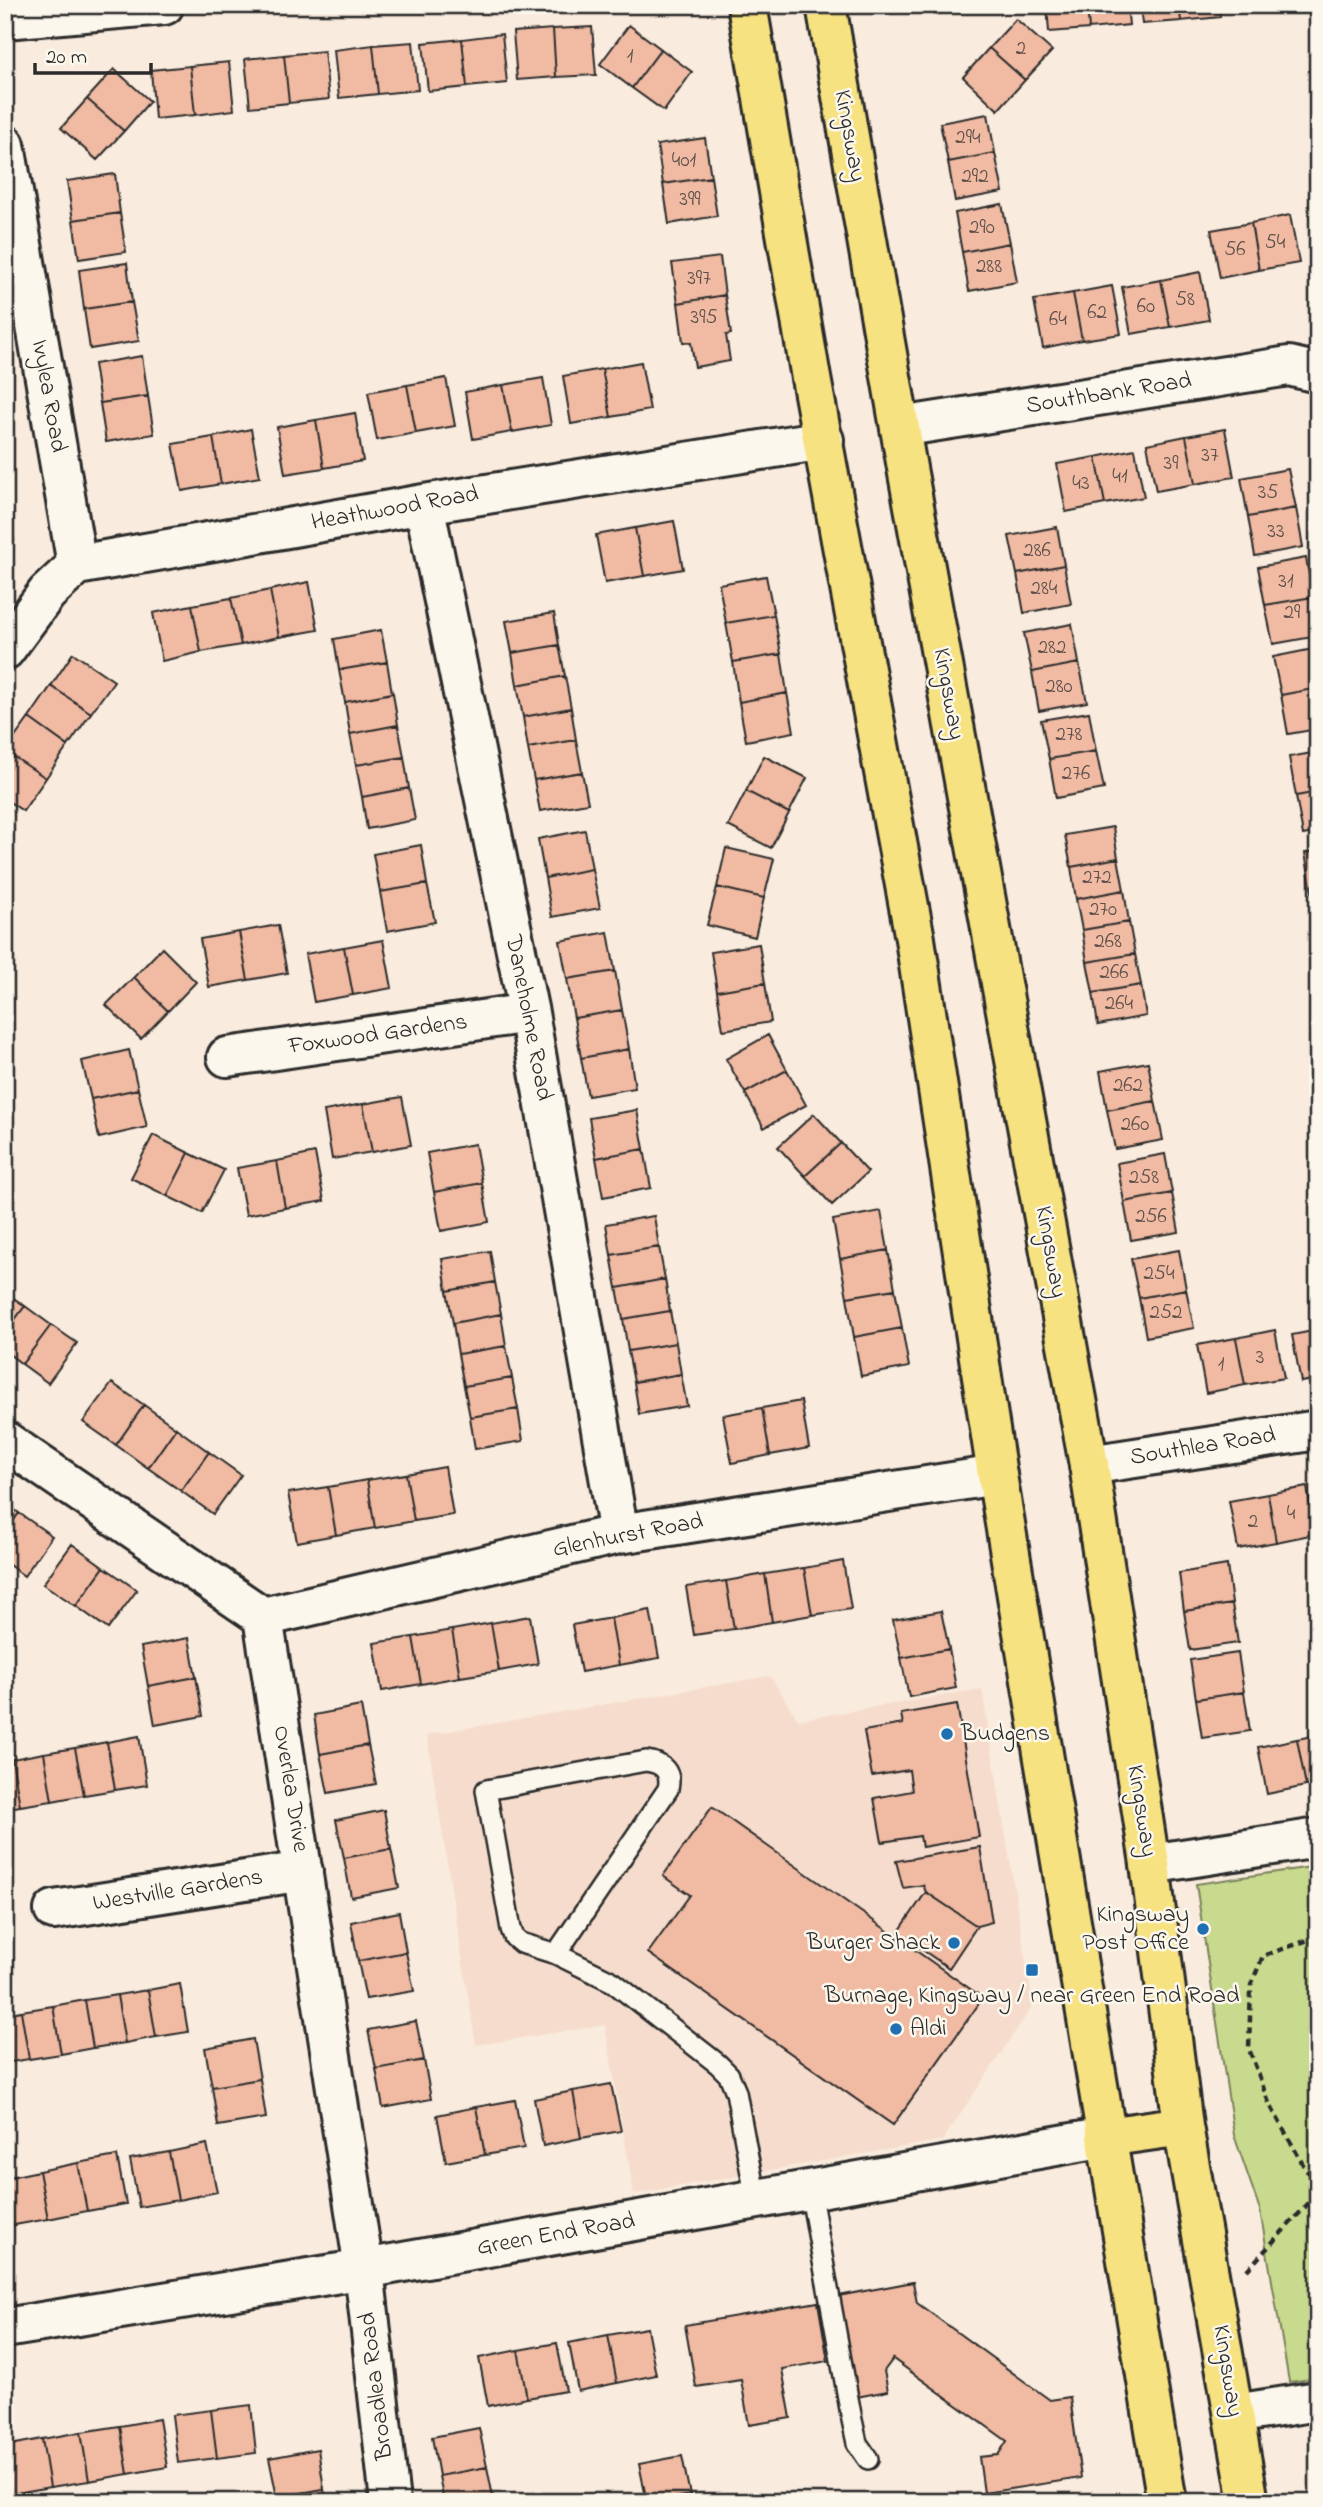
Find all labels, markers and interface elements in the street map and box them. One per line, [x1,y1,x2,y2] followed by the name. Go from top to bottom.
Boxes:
[35,32,150,76] scale bar
[1016,34,1026,64] house number: 2
[627,42,634,72] house number: 1
[46,43,87,73] text: 20 m
[823,87,874,185] street label: Kingsway
[955,123,981,153] house number: 294
[672,146,697,176] house number: 401
[961,162,989,192] house number: 292
[679,185,701,215] house number: 399
[969,213,995,243] house number: 290
[1265,228,1286,258] house number: 54
[1224,235,1246,265] house number: 56
[976,252,1002,282] house number: 288
[687,264,711,294] house number: 397
[1175,285,1195,315] house number: 58
[1137,292,1155,322] house number: 60
[1087,298,1107,328] house number: 62
[690,303,718,333] house number: 395
[1049,305,1067,335] house number: 64
[20,337,75,456] street label: Ivylea Road
[1024,364,1195,424] street label: Southbank Road
[1201,441,1219,471] house number: 37
[1164,449,1179,479] house number: 39
[1112,462,1128,492] house number: 41
[1072,469,1090,499] house number: 43
[309,477,482,541] street label: Heathwood Road
[1258,478,1278,508] house number: 35
[1267,517,1285,547] house number: 33
[1023,536,1051,566] house number: 286
[1278,567,1294,597] house number: 31
[1031,574,1058,604] house number: 284
[1284,598,1301,628] house number: 29
[1038,633,1066,663] house number: 282
[922,645,973,743] street label: Kingsway
[1045,672,1073,702] house number: 280
[1056,720,1083,750] house number: 278
[1062,759,1090,789] house number: 276
[1082,863,1112,893] house number: 272
[1089,895,1117,925] house number: 270
[1094,927,1122,957] house number: 268
[495,931,561,1104] street label: Daneholme Road
[1100,958,1128,988] house number: 266
[1105,989,1134,1019] house number: 264
[285,1005,470,1065] street label: Foxwood Gardens
[1113,1071,1143,1101] house number: 262
[1121,1110,1149,1140] house number: 260
[1129,1163,1159,1193] house number: 258
[1135,1202,1167,1232] house number: 256
[1024,1203,1075,1301] street label: Kingsway
[1143,1259,1175,1289] house number: 254
[1150,1298,1182,1328] house number: 252
[1256,1343,1264,1373] house number: 3
[1218,1350,1225,1380] house number: 1
[1128,1418,1279,1476] street label: Southlea Road
[1287,1499,1296,1529] house number: 4
[550,1504,707,1568] street label: Glenhurst Road
[1248,1507,1258,1537] house number: 2
[960,1717,1050,1752] place label: Budgens
[263,1723,317,1855] street label: Overlea Drive
[939,1726,955,1742] marker: Budgens
[1115,1762,1166,1860] street label: Kingsway
[90,1860,266,1922] street label: Westville Gardens
[1082,1898,1189,1961] place label: Kingsway Post Office
[1195,1921,1211,1937] marker: Kingsway Post Office
[806,1926,940,1961] place label: Burger Shack
[946,1935,962,1951] marker: Burger Shack
[1024,1962,1040,1978] marker: Burnage, Kingsway / near Green End Road
[824,1979,1240,2015] place label: Burnage, Kingsway / near Green End Road
[910,2012,947,2047] place label: Aldi
[888,2021,904,2037] marker: Aldi
[474,2204,638,2266] street label: Green End Road
[351,2310,404,2463] street label: Broadlea Road
[1201,2322,1252,2420] street label: Kingsway

